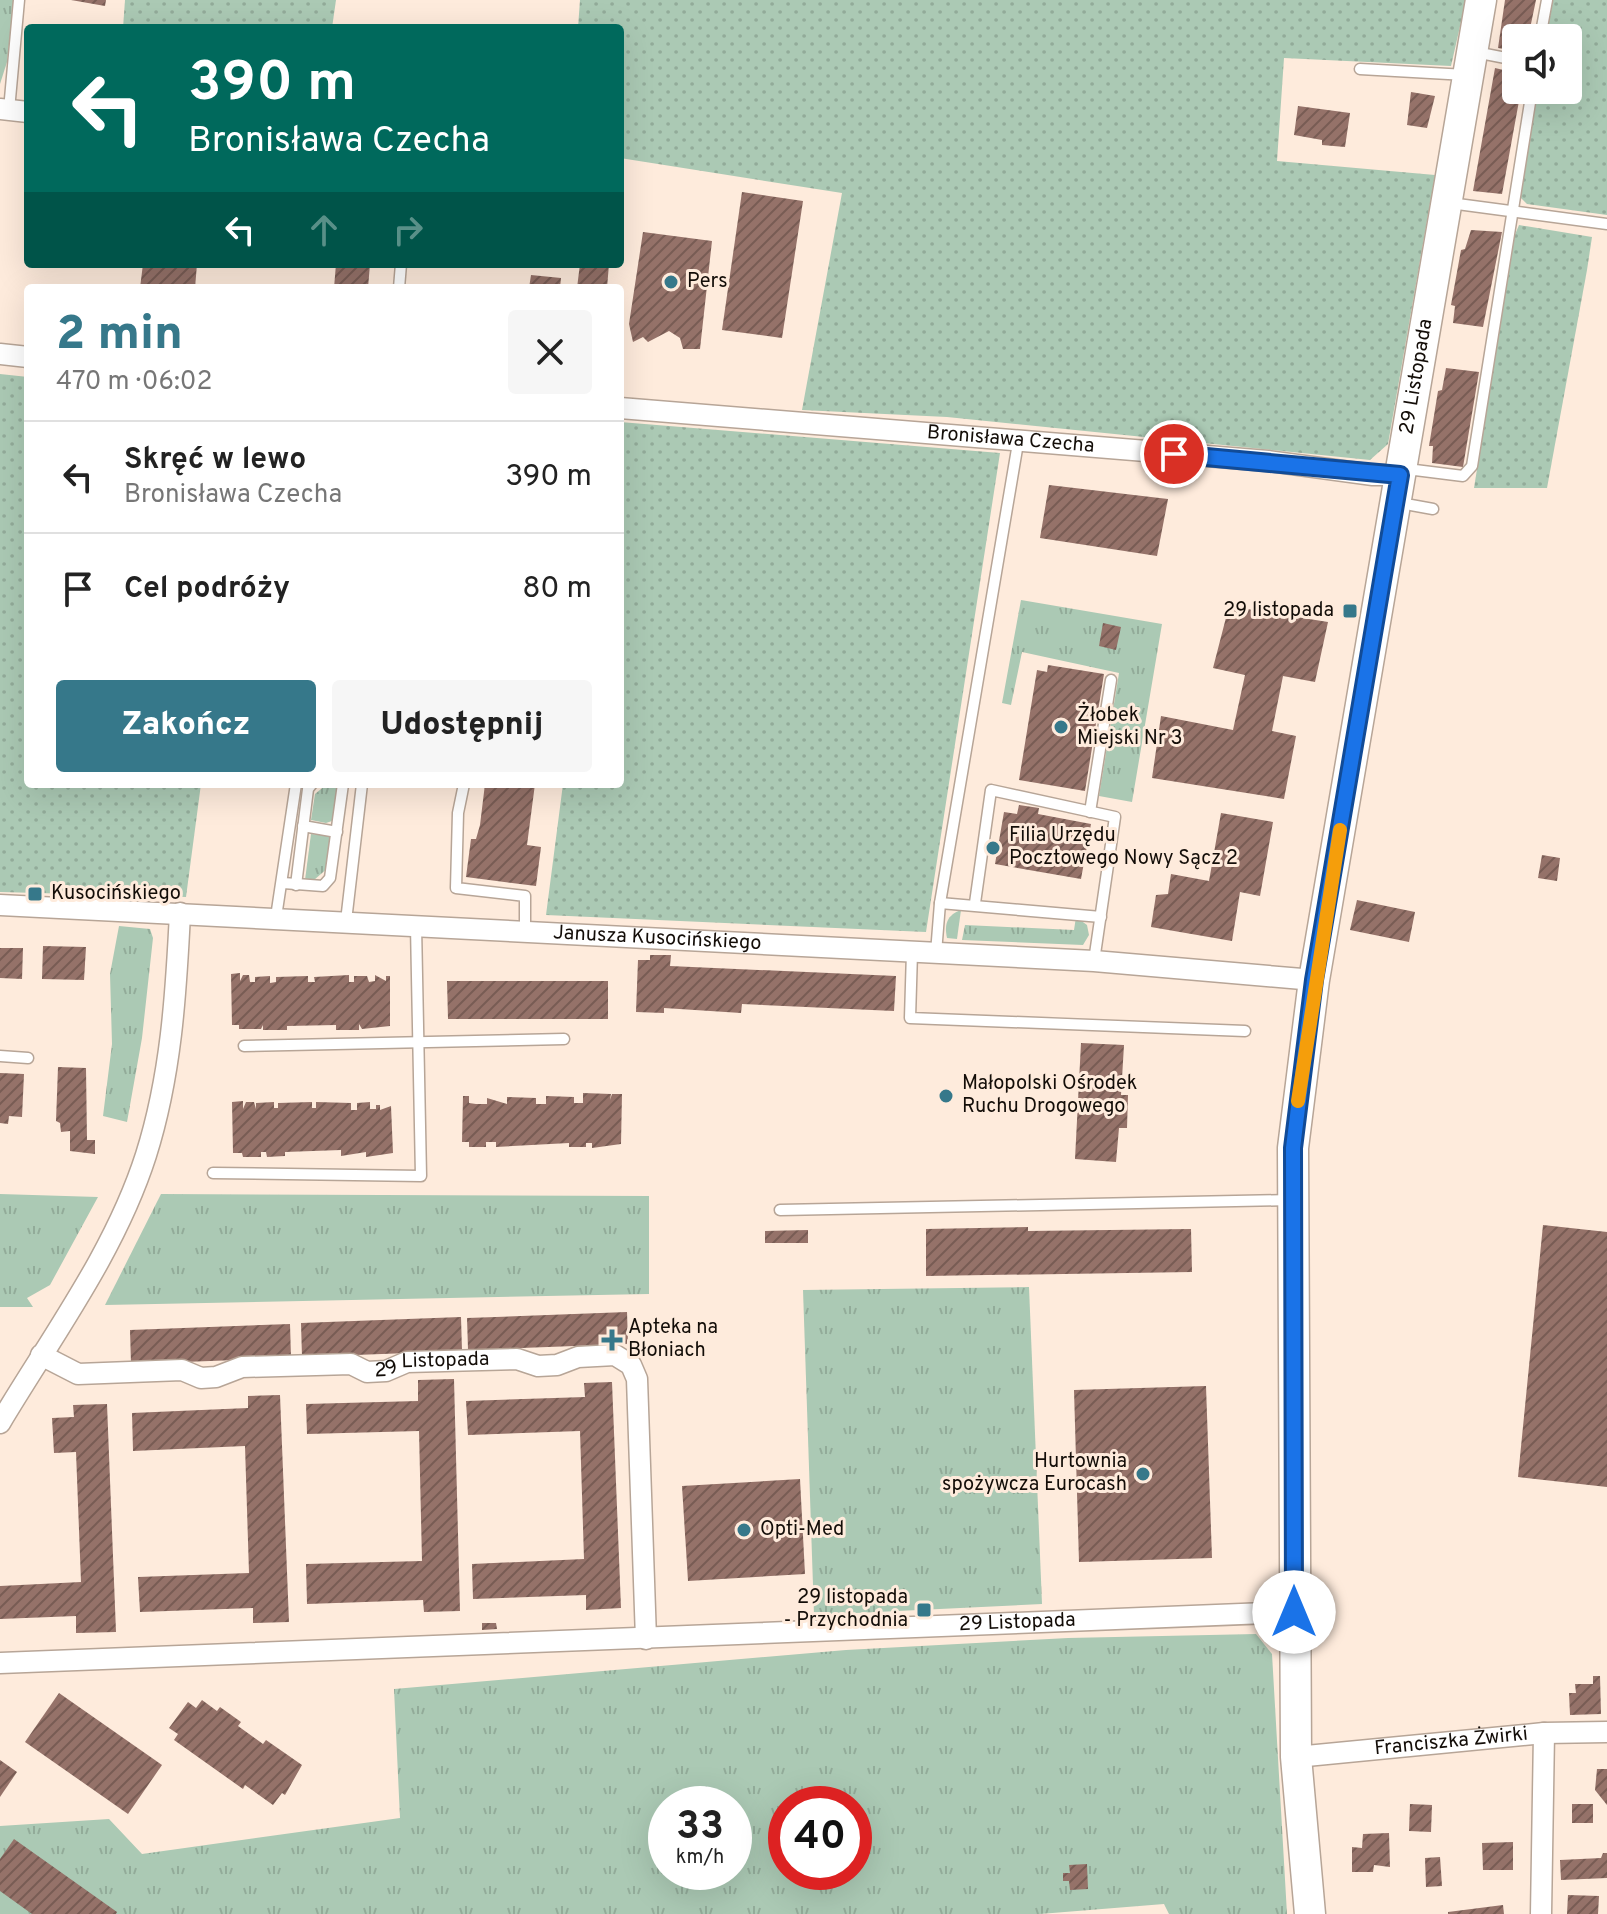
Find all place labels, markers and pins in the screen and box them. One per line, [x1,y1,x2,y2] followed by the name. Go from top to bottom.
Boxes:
[687,269,728,295] place label: Pers
[662,273,680,291] marker: Pers
[1140,420,1208,488] pin
[1223,598,1334,624] place label: 29 listopada
[1341,602,1359,620] marker: 29 listopada
[1077,702,1182,752] place label: Żłobek Miejski Nr 3
[1052,718,1070,736] marker: Żłobek Miejski Nr 3
[1009,823,1238,872] place label: Filia Urzędu Pocztowego Nowy Sącz 2
[984,839,1002,857] marker: Filia Urzędu Pocztowego Nowy Sącz 2
[51,881,181,907] place label: Kusocińskiego
[26,885,44,903] marker: Kusocińskiego
[962,1071,1137,1120] place label: Małopolski Ośrodek Ruchu Drogowego
[937,1087,955,1105] marker: Małopolski Ośrodek Ruchu Drogowego
[628,1315,718,1364] place label: Apteka na Błoniach
[603,1331,621,1349] marker: Apteka na Błoniach
[942,1449,1127,1498] place label: Hurtownia spożywcza Eurocash
[1134,1465,1152,1483] marker: Hurtownia spożywcza Eurocash
[760,1517,844,1543] place label: Opti-Med
[735,1521,753,1539] marker: Opti-Med
[784,1585,908,1634] place label: 29 listopada - Przychodnia
[915,1601,933,1619] marker: 29 listopada - Przychodnia

